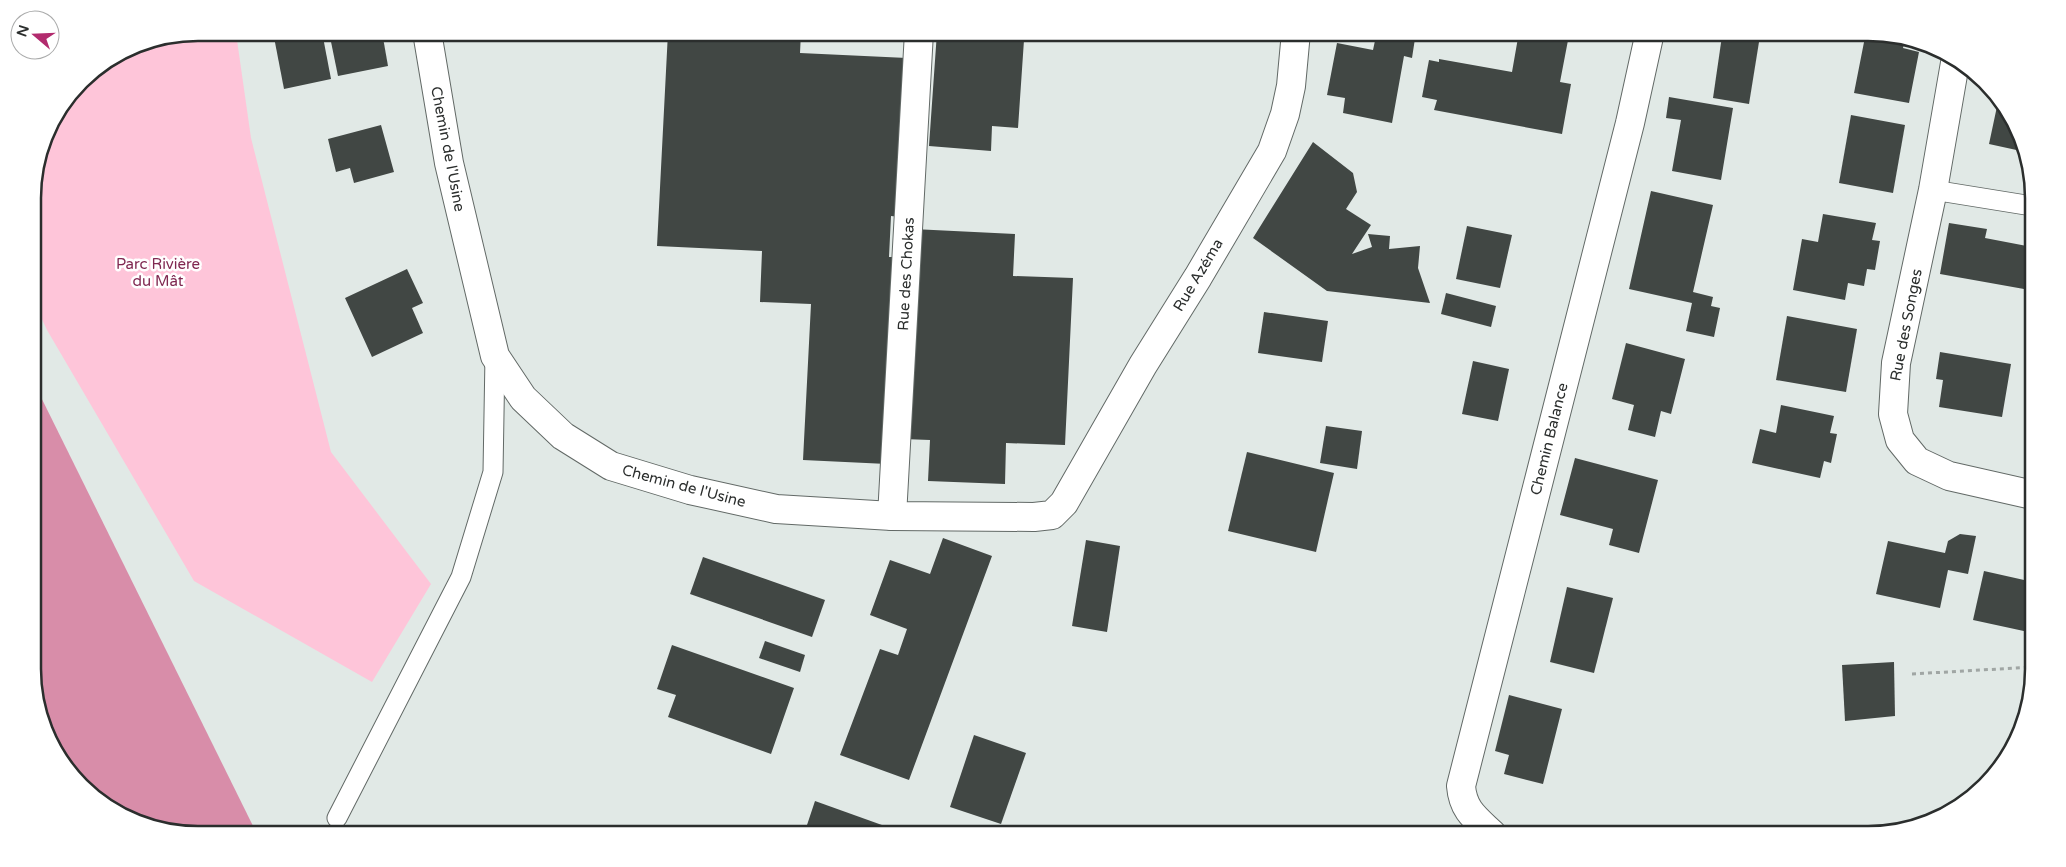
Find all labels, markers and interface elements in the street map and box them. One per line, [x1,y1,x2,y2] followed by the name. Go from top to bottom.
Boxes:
[10,10,60,60] north arrow
[13,23,33,39] text: N
[427,85,469,213] street label: Chemin de l'Usine
[894,217,918,331] street label: Rue des Chokas
[1169,235,1227,315] street label: Rue Azéma
[116,255,200,290] park label: Parc Rivière du Mât
[1886,267,1926,383] street label: Rue des Songes
[1526,381,1572,497] street label: Chemin Balance
[620,461,748,511] street label: Chemin de l'Usine

